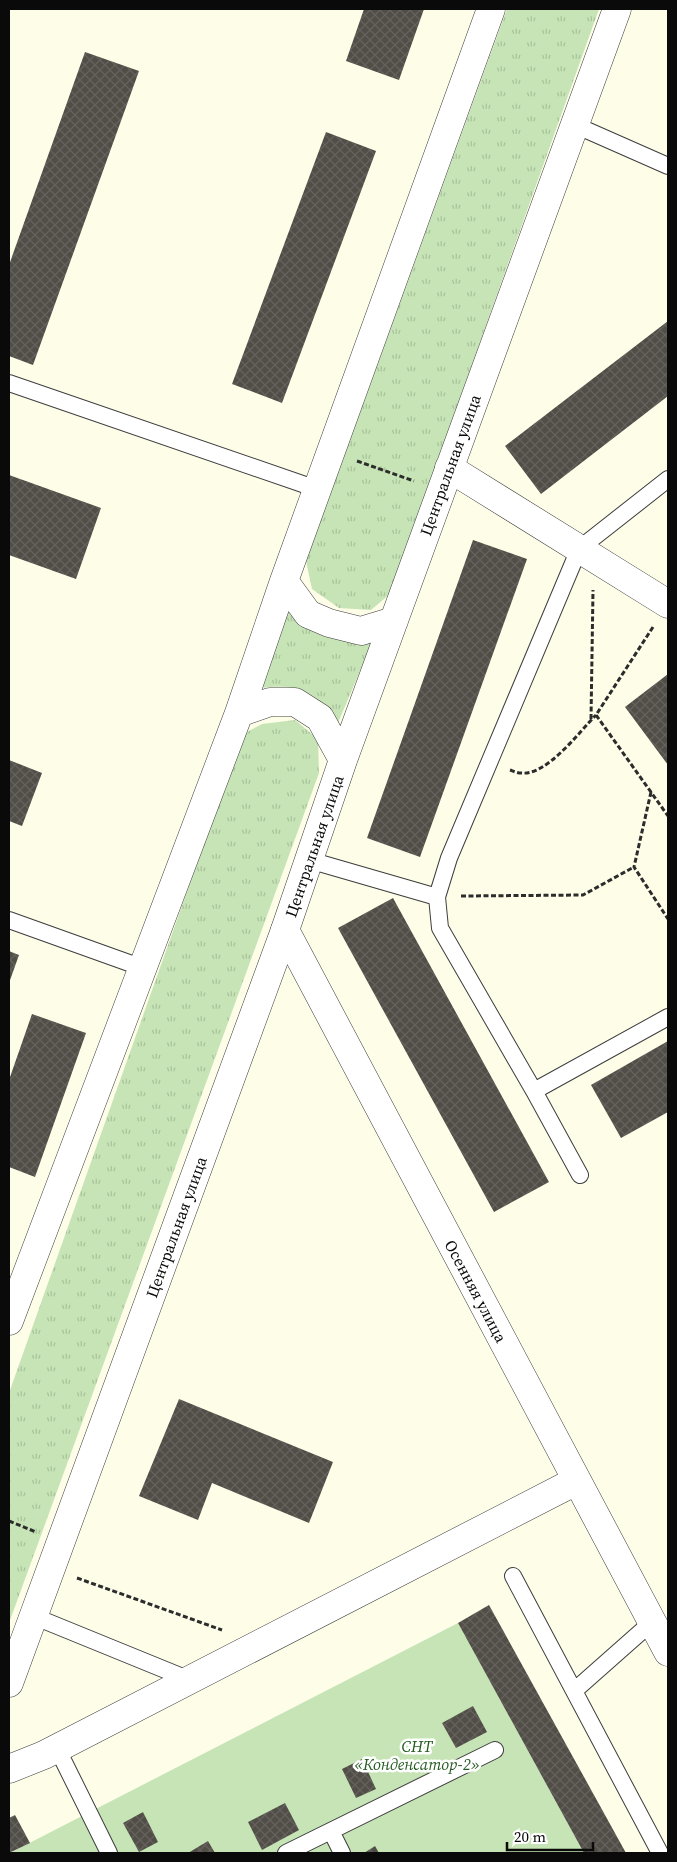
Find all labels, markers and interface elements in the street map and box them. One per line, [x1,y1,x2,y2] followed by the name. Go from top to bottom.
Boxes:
[414,390,486,539] street label: Центральная улица
[279,771,349,920] street label: Центральная улица
[140,1152,212,1301] street label: Центральная улица
[440,1236,513,1347] street label: Осенняя улица
[354,1735,480,1775] park label: СНТ «Конденсатор-2»
[507,1820,593,1852] scale bar
[514,1826,546,1847] text: 20 m

